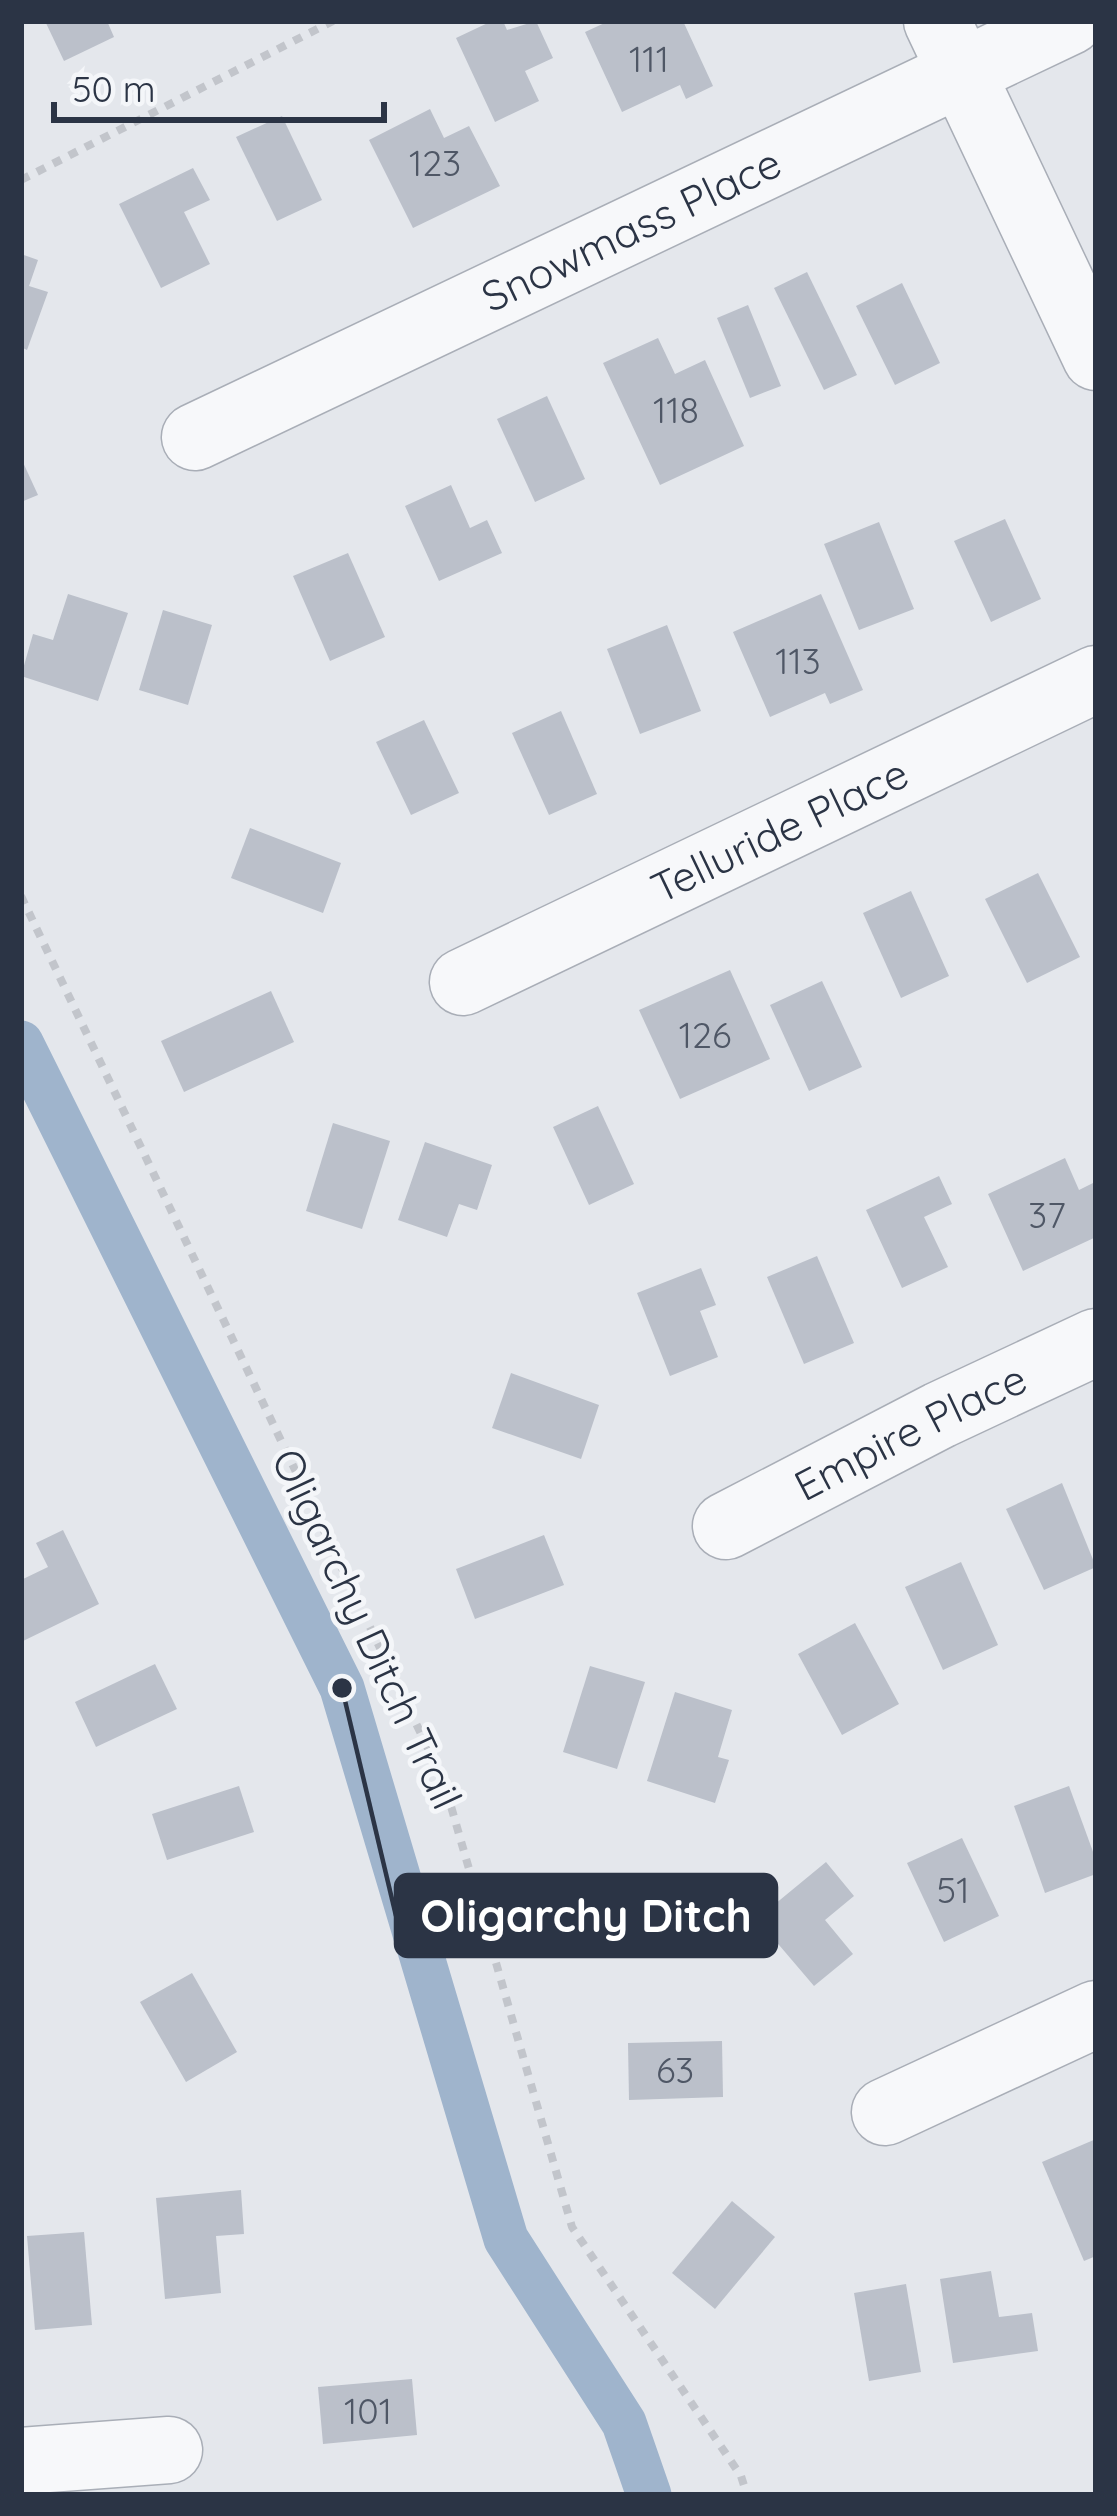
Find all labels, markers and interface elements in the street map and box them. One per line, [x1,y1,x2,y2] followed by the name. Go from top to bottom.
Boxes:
[629,36,669,81] house number: 111
[54,48,384,122] scale bar
[72,66,156,111] text: 50 m
[473,135,789,323] street label: Snowmass Place
[409,140,461,185] house number: 123
[653,387,699,432] house number: 118
[775,638,821,683] house number: 113
[642,746,916,914] street label: Telluride Place
[679,1012,731,1057] house number: 126
[1028,1192,1066,1237] house number: 37
[785,1351,1035,1512] street label: Empire Place
[261,1440,474,1817] street label: Oligarchy Ditch Trail
[937,1867,969,1912] house number: 51
[396,1875,776,1956] callout: Oligarchy Ditch
[420,1887,752,1943] text: Oligarchy Ditch
[656,2047,694,2092] house number: 63
[344,2388,392,2433] house number: 101

